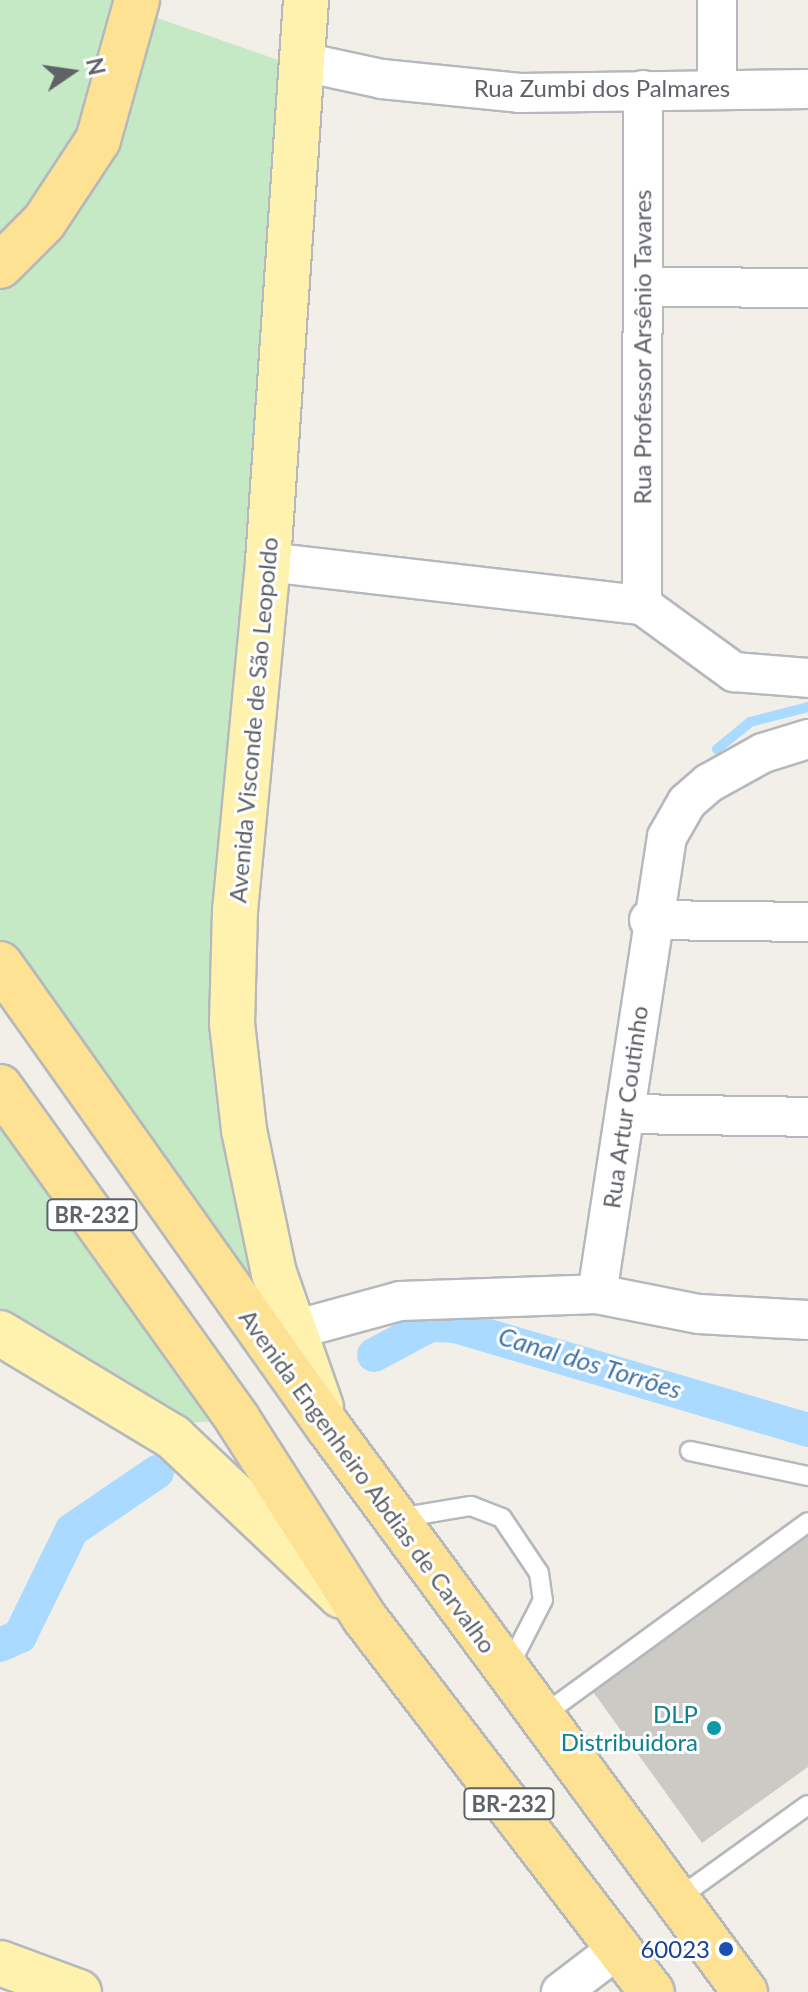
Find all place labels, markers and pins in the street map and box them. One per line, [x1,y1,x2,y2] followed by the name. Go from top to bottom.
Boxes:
[561,1700,698,1756] place label: DLP Distribuidora
[705,1719,723,1737] marker: DLP Distribuidora
[640,1935,710,1963] place label: 60023
[717,1940,735,1958] marker: 60023

